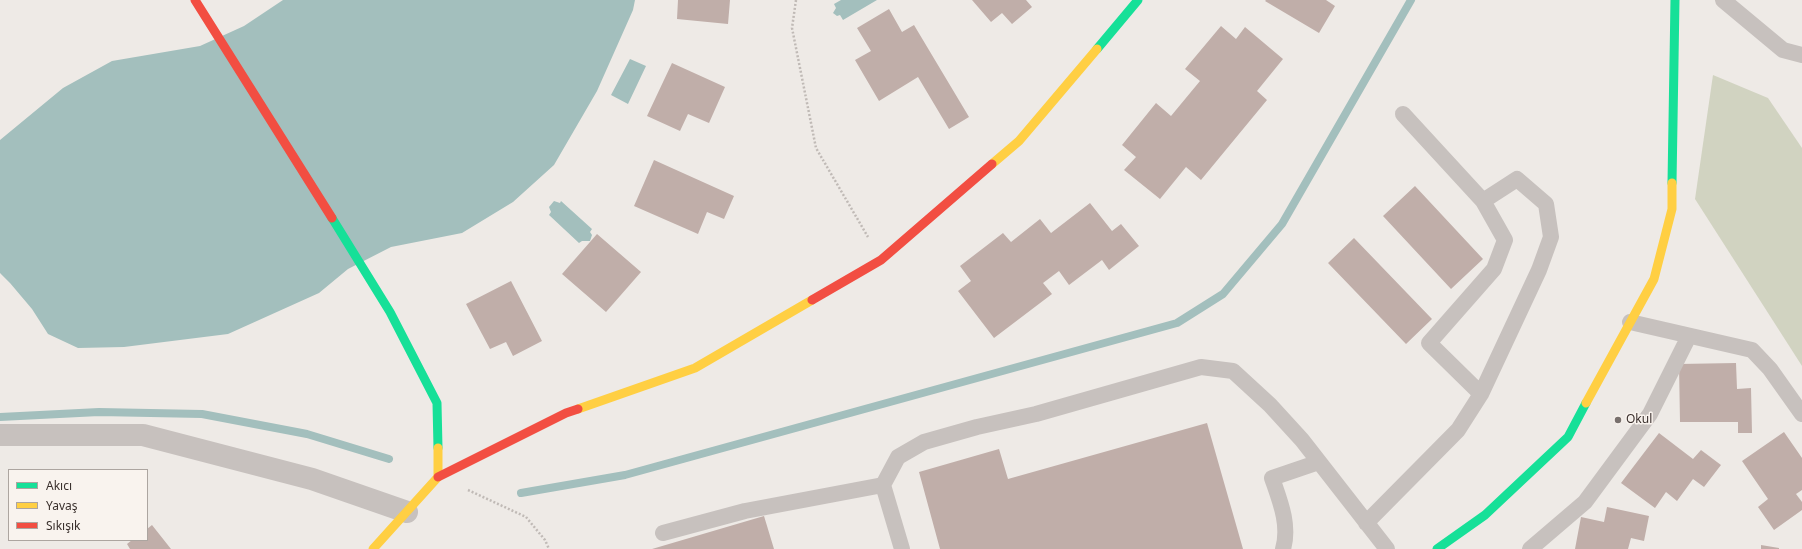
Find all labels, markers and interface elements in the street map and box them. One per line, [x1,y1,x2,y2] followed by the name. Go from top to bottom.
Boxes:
[1626,413,1652,427] place label: Okul
[1613,415,1623,425] marker: Okul
[8,469,148,541] legend
[46,477,72,494] text: Akıcı
[46,497,78,514] text: Yavaş
[46,517,80,534] text: Sıkışık

